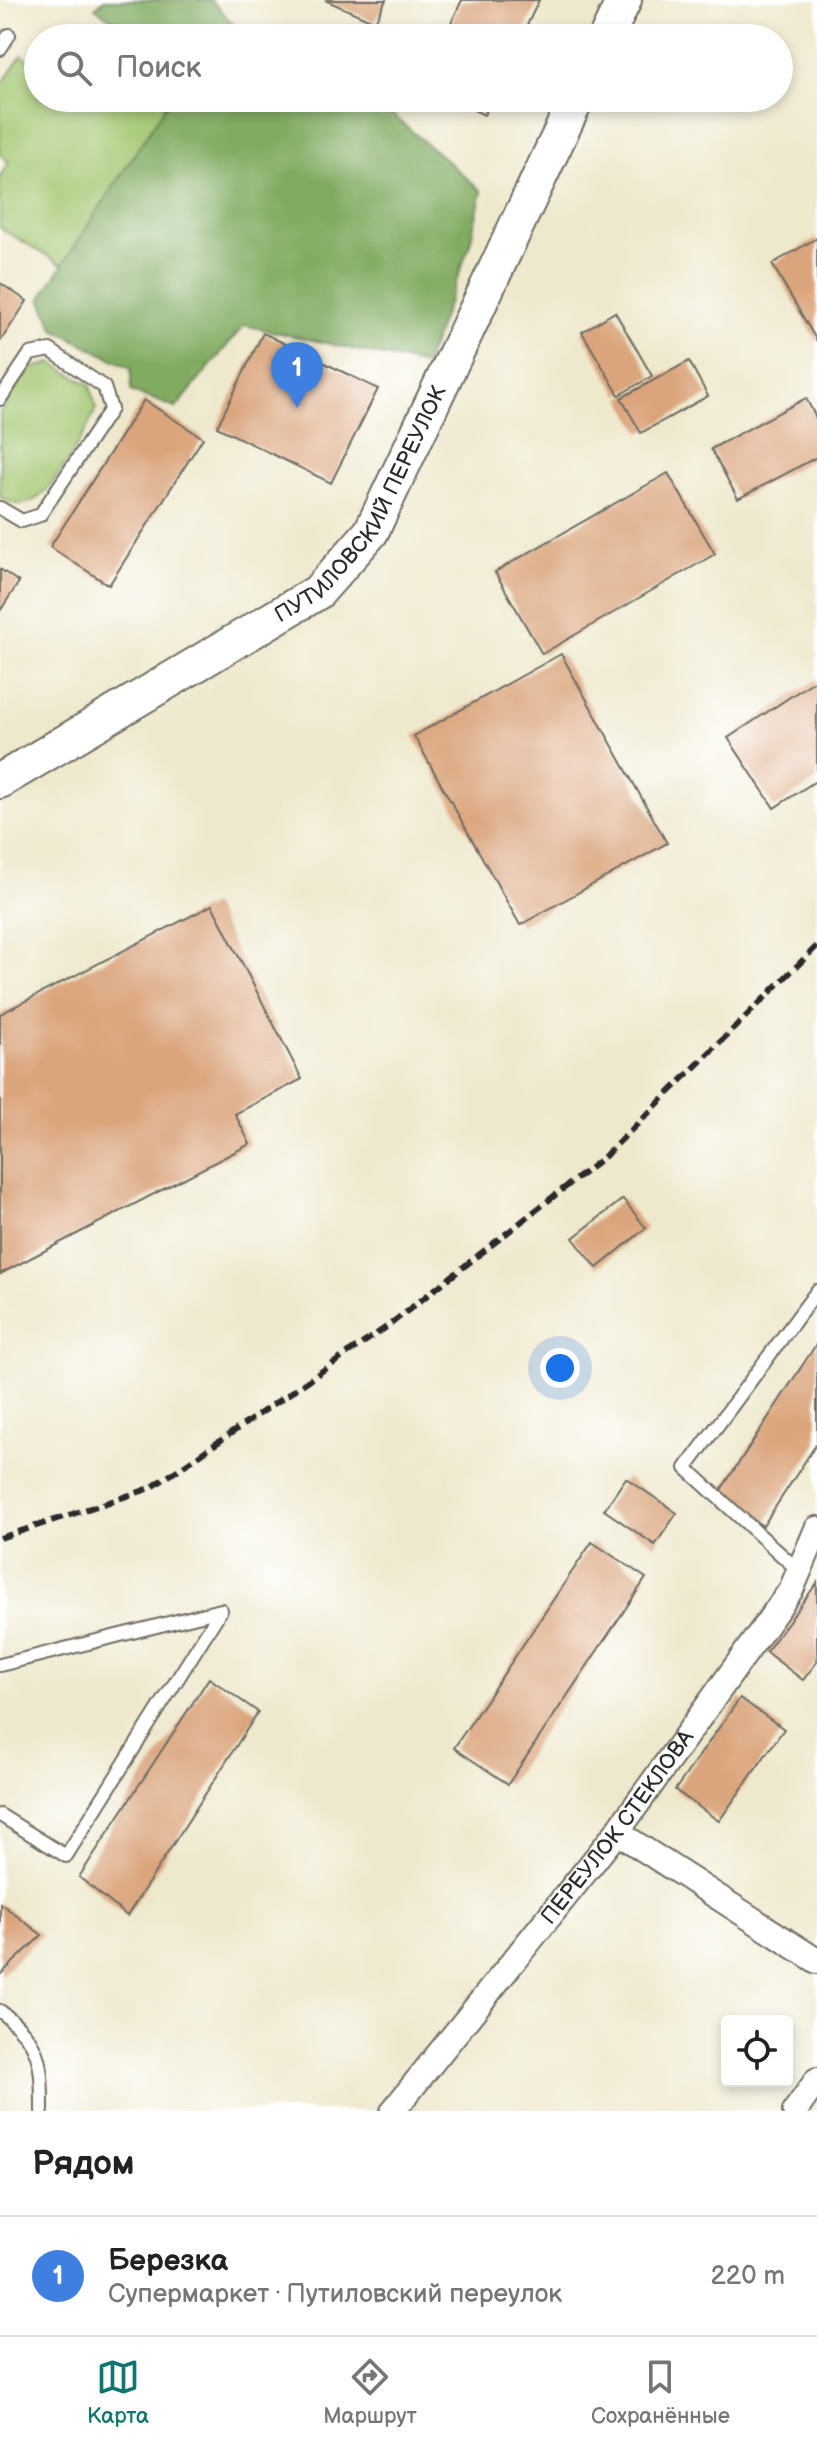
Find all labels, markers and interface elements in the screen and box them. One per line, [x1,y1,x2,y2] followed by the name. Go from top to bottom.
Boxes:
[24,24,793,112] search box
[52,46,96,90] icon: search
[116,50,202,86] text: Поиск
[271,342,323,408] pin: 1
[270,381,452,628] street label: ПУТИЛОВСКИЙ ПЕРЕУЛОК
[540,1348,580,1388] your location
[535,1724,700,1929] street label: ПЕРЕУЛОК СТЕКЛОВА
[721,2015,793,2087] map controls
[721,2015,793,2087] button: locate
[32,2143,134,2184] text: Рядом
[108,2243,228,2279] text: Березка
[53,2261,63,2292] text: 1
[711,2261,785,2292] text: 220 m
[108,2279,562,2310] text: Супермаркет · Путиловский переулок
[87,2355,149,2430] tab: Карта
[323,2355,417,2430] tab: Маршрут
[591,2355,730,2430] tab: Сохранённые

